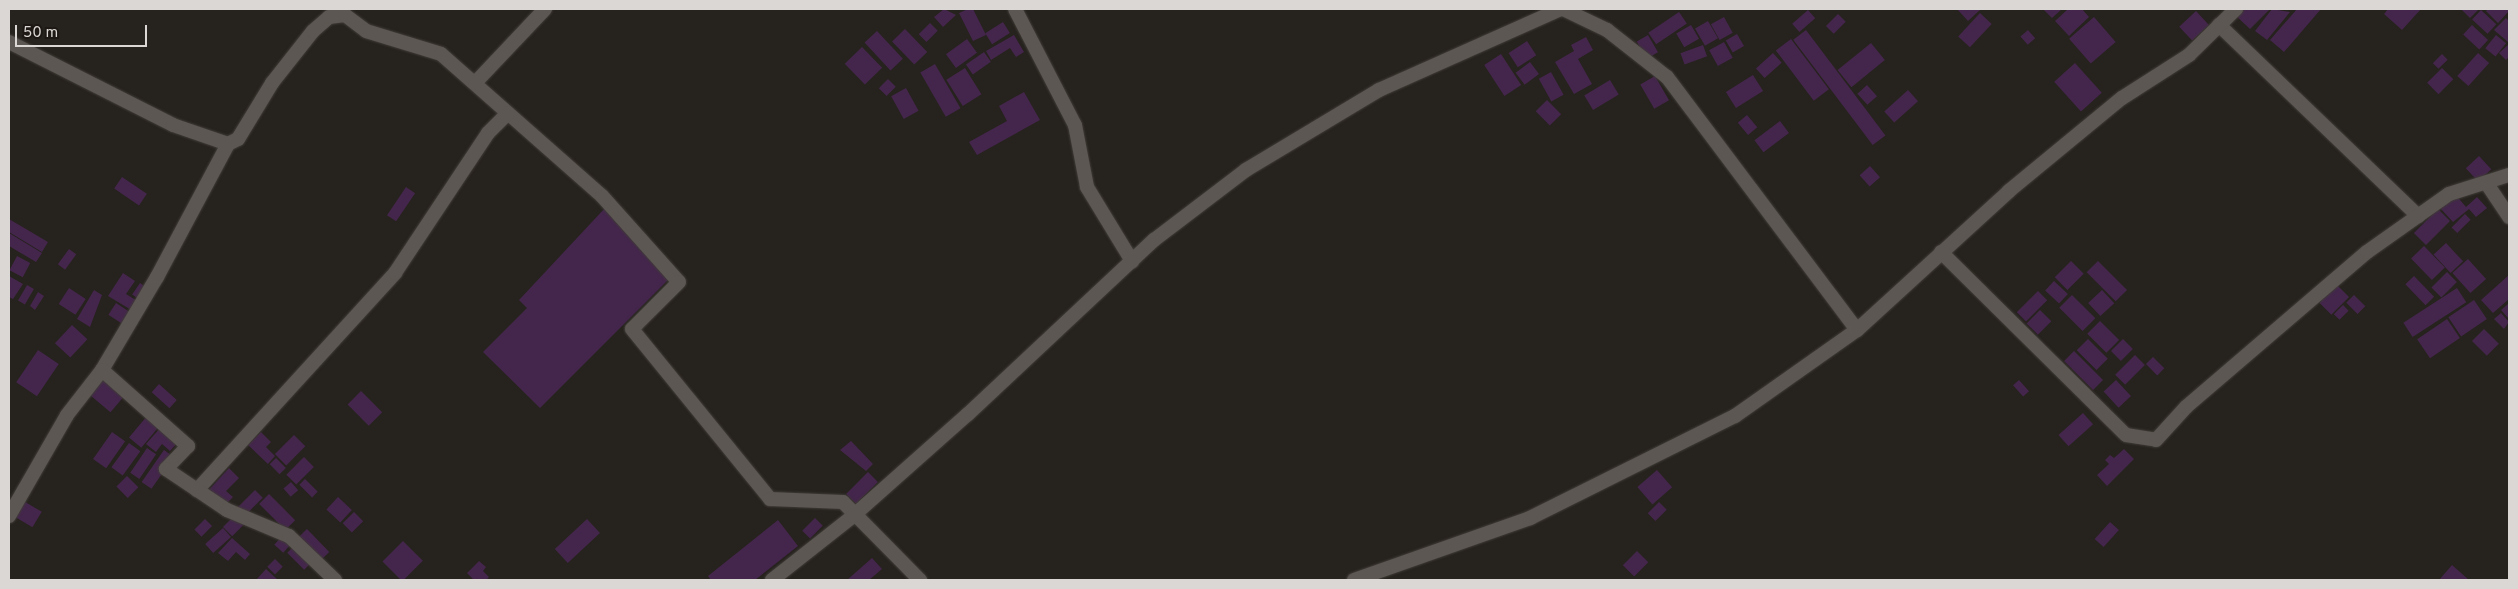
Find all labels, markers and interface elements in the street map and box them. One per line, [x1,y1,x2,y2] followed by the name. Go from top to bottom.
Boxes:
[18,15,150,47] scale bar
[23,24,58,43] text: 50 m

